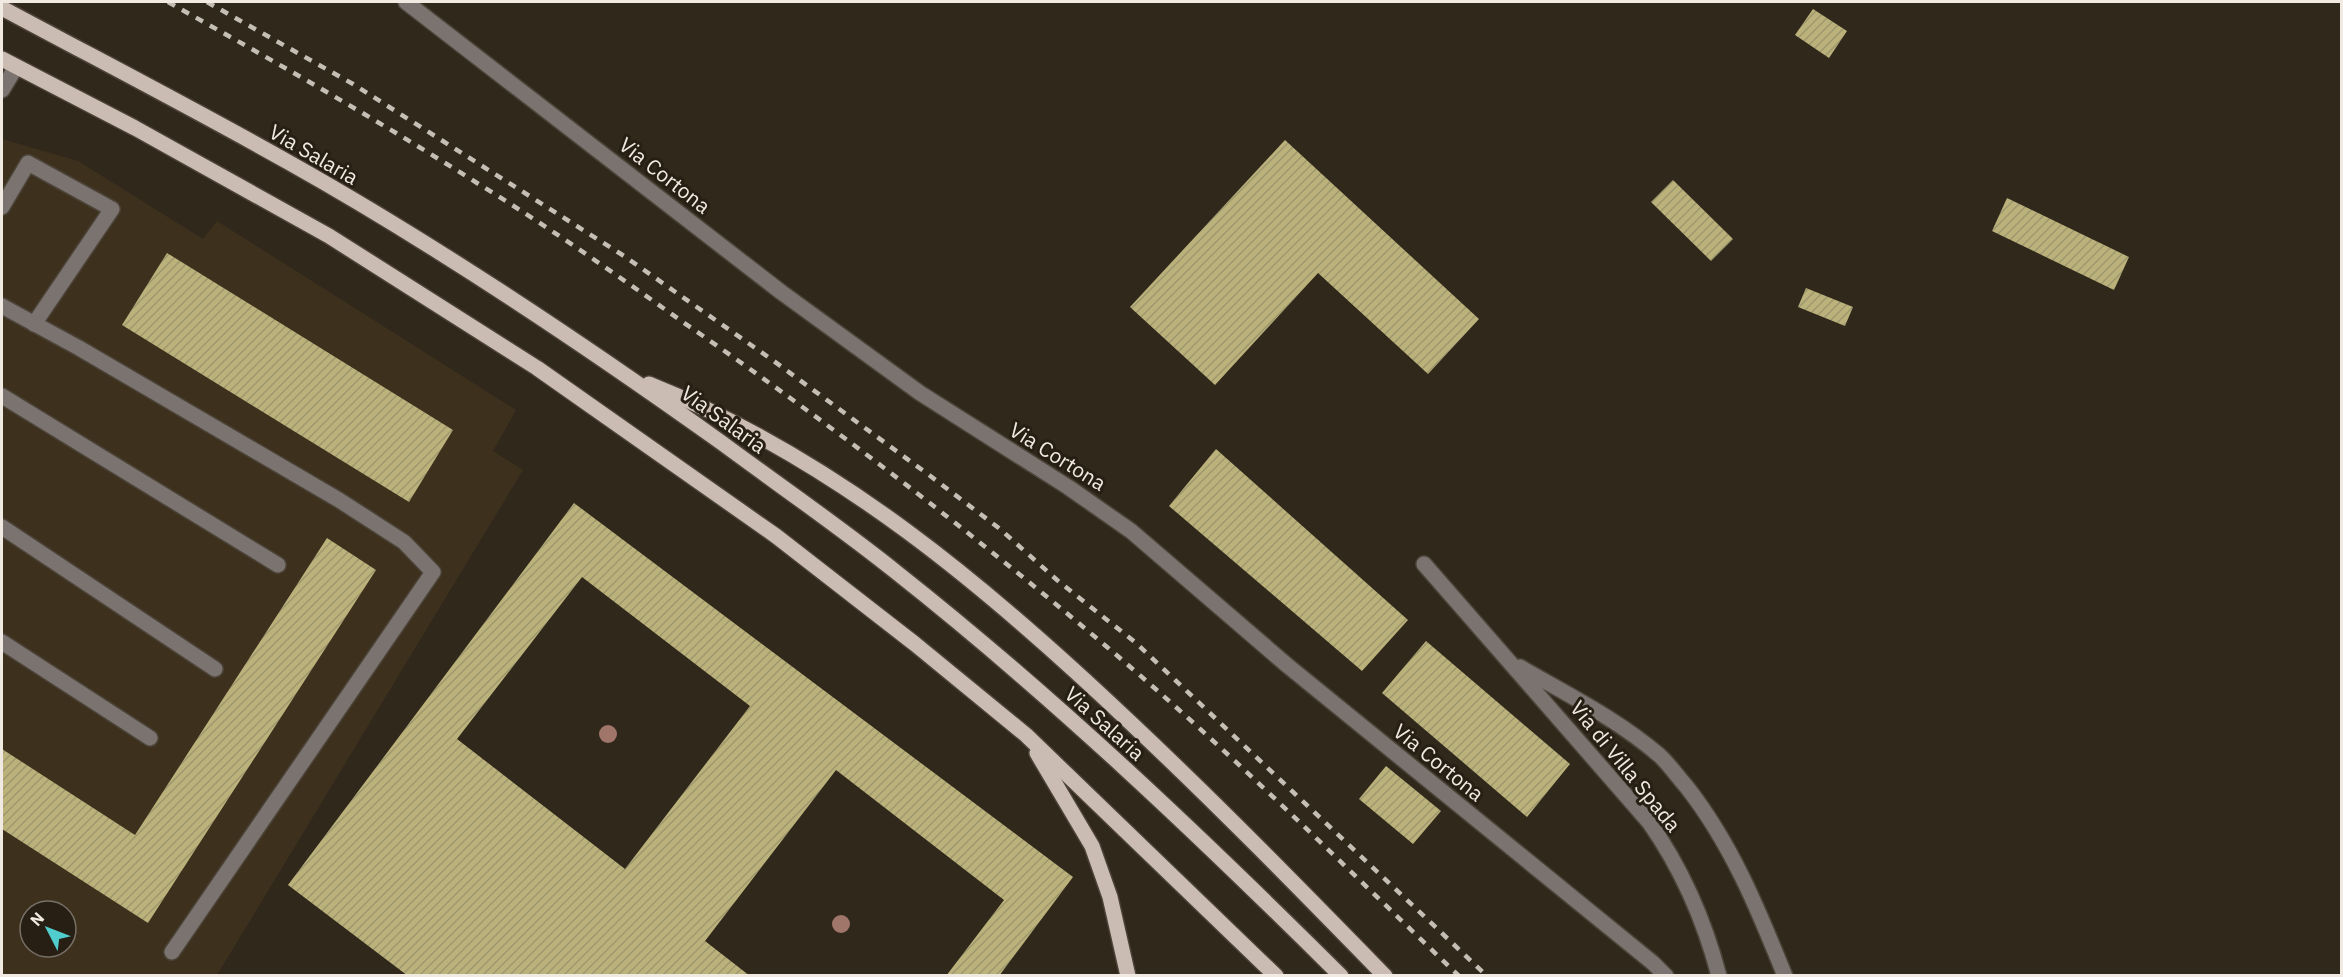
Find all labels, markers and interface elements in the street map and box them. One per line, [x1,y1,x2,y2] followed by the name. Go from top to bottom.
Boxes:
[264,117,364,191] street label: Via Salaria
[613,130,717,220] street label: Via Cortona
[676,379,772,459] street label: Via Salaria
[1004,415,1112,497] street label: Via Cortona
[1059,680,1151,766] street label: Via Salaria
[1564,695,1688,837] street label: Via di Villa Spada
[1388,717,1490,807] street label: Via Cortona
[18,899,78,959] north arrow
[26,908,48,930] text: N

